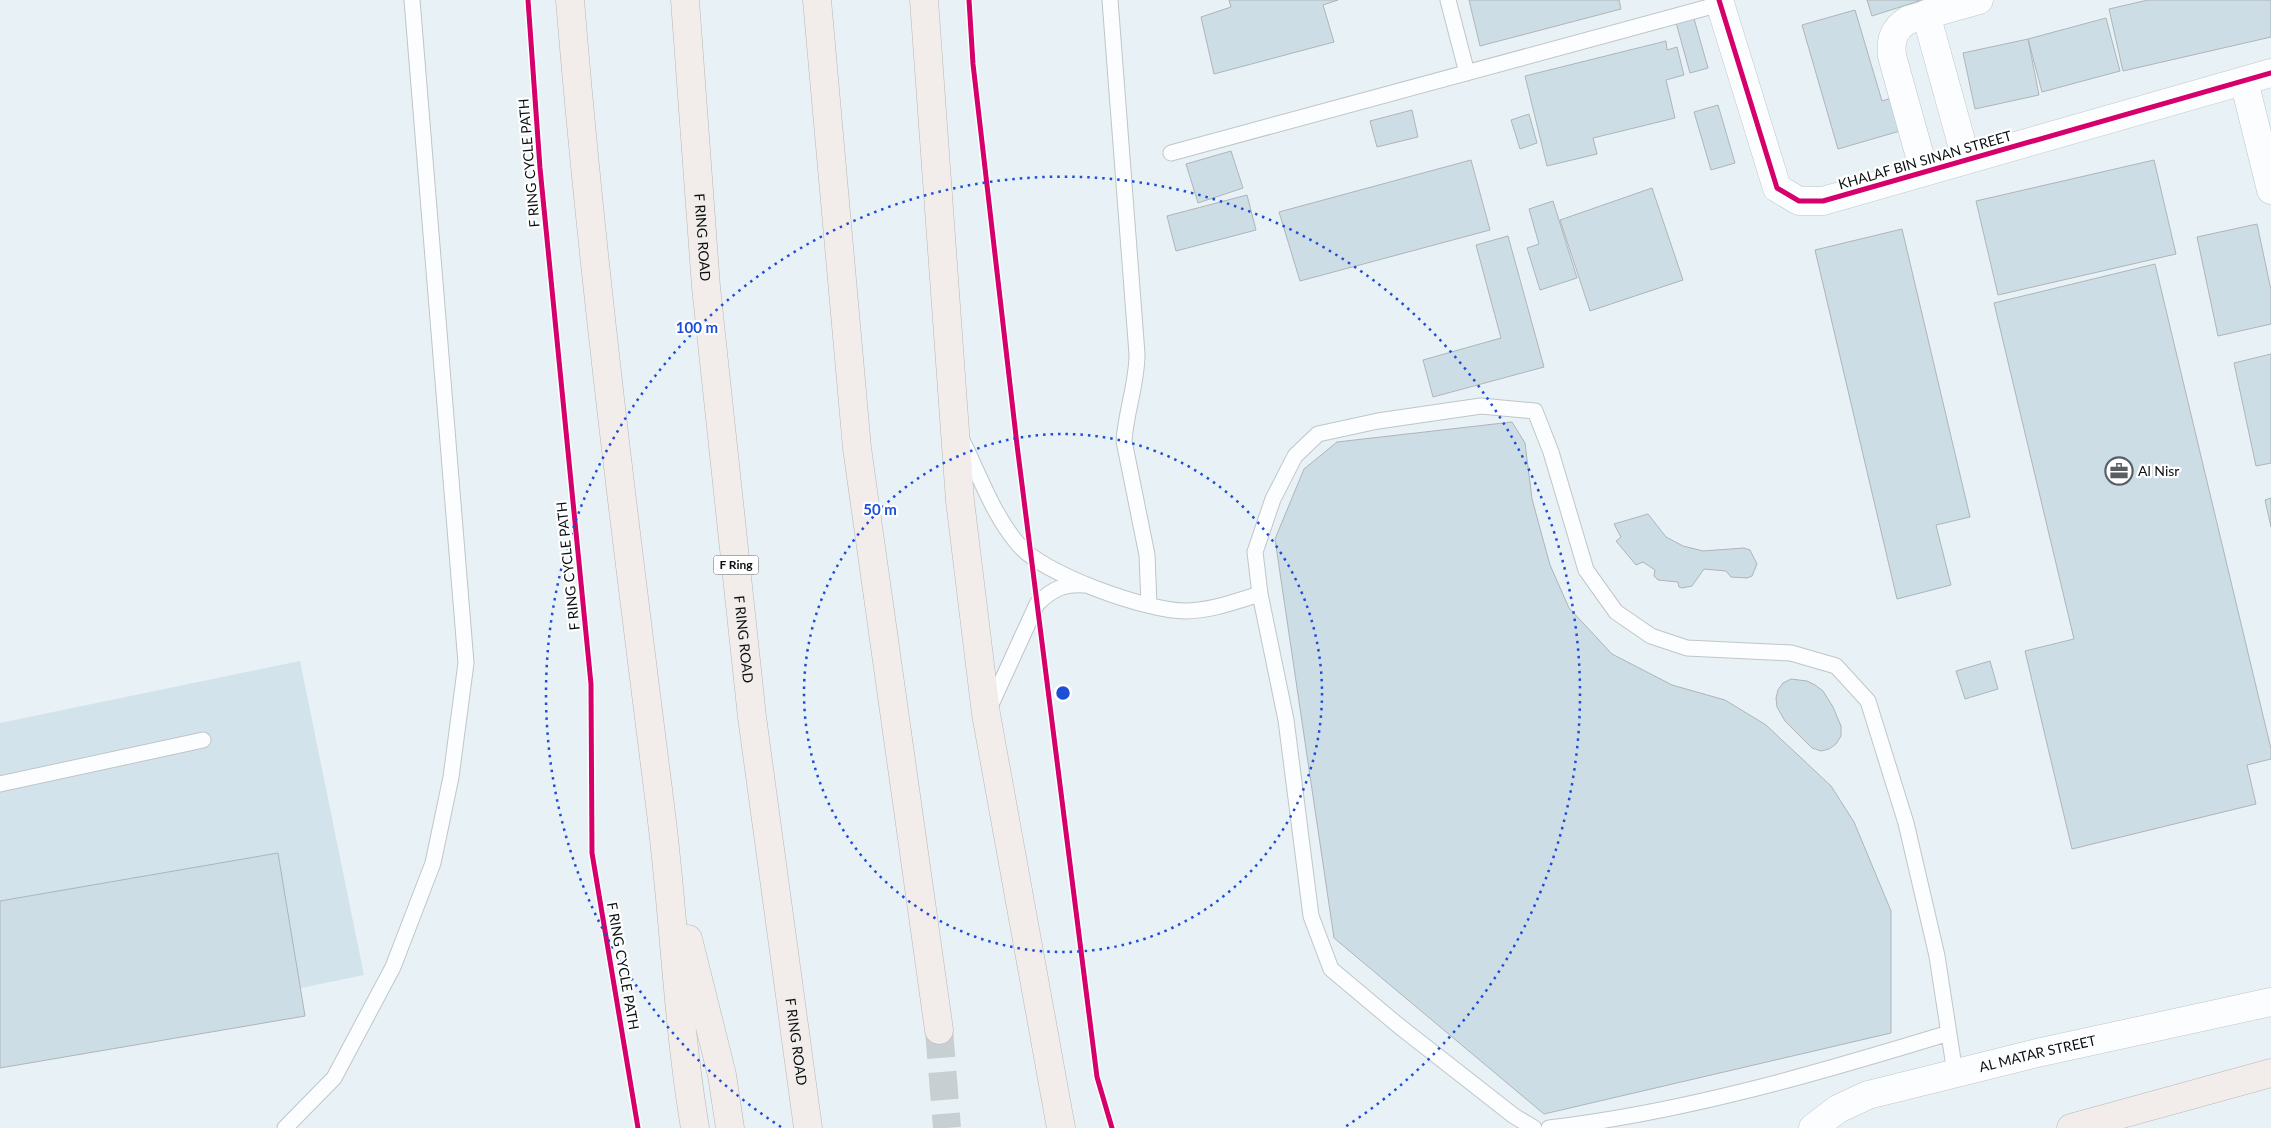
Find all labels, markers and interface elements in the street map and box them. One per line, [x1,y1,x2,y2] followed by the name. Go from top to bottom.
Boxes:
[514,98,543,228] street label: F RING CYCLE PATH
[1836,126,2014,192] street label: KHALAF BIN SINAN STREET
[691,193,715,282] street label: F RING ROAD
[676,318,718,336] text: 100 m
[2104,456,2134,486] office icon: Al Nisr
[2138,462,2179,479] place label: Al Nisr
[863,500,897,518] text: 50 m
[552,501,583,631] street label: F RING CYCLE PATH
[714,556,758,574] road number: F Ring
[731,594,757,684] street label: F RING ROAD
[1054,684,1072,702] centre of rings
[604,901,643,1031] street label: F RING CYCLE PATH
[782,997,811,1087] street label: F RING ROAD
[1977,1031,2098,1075] street label: AL MATAR STREET

